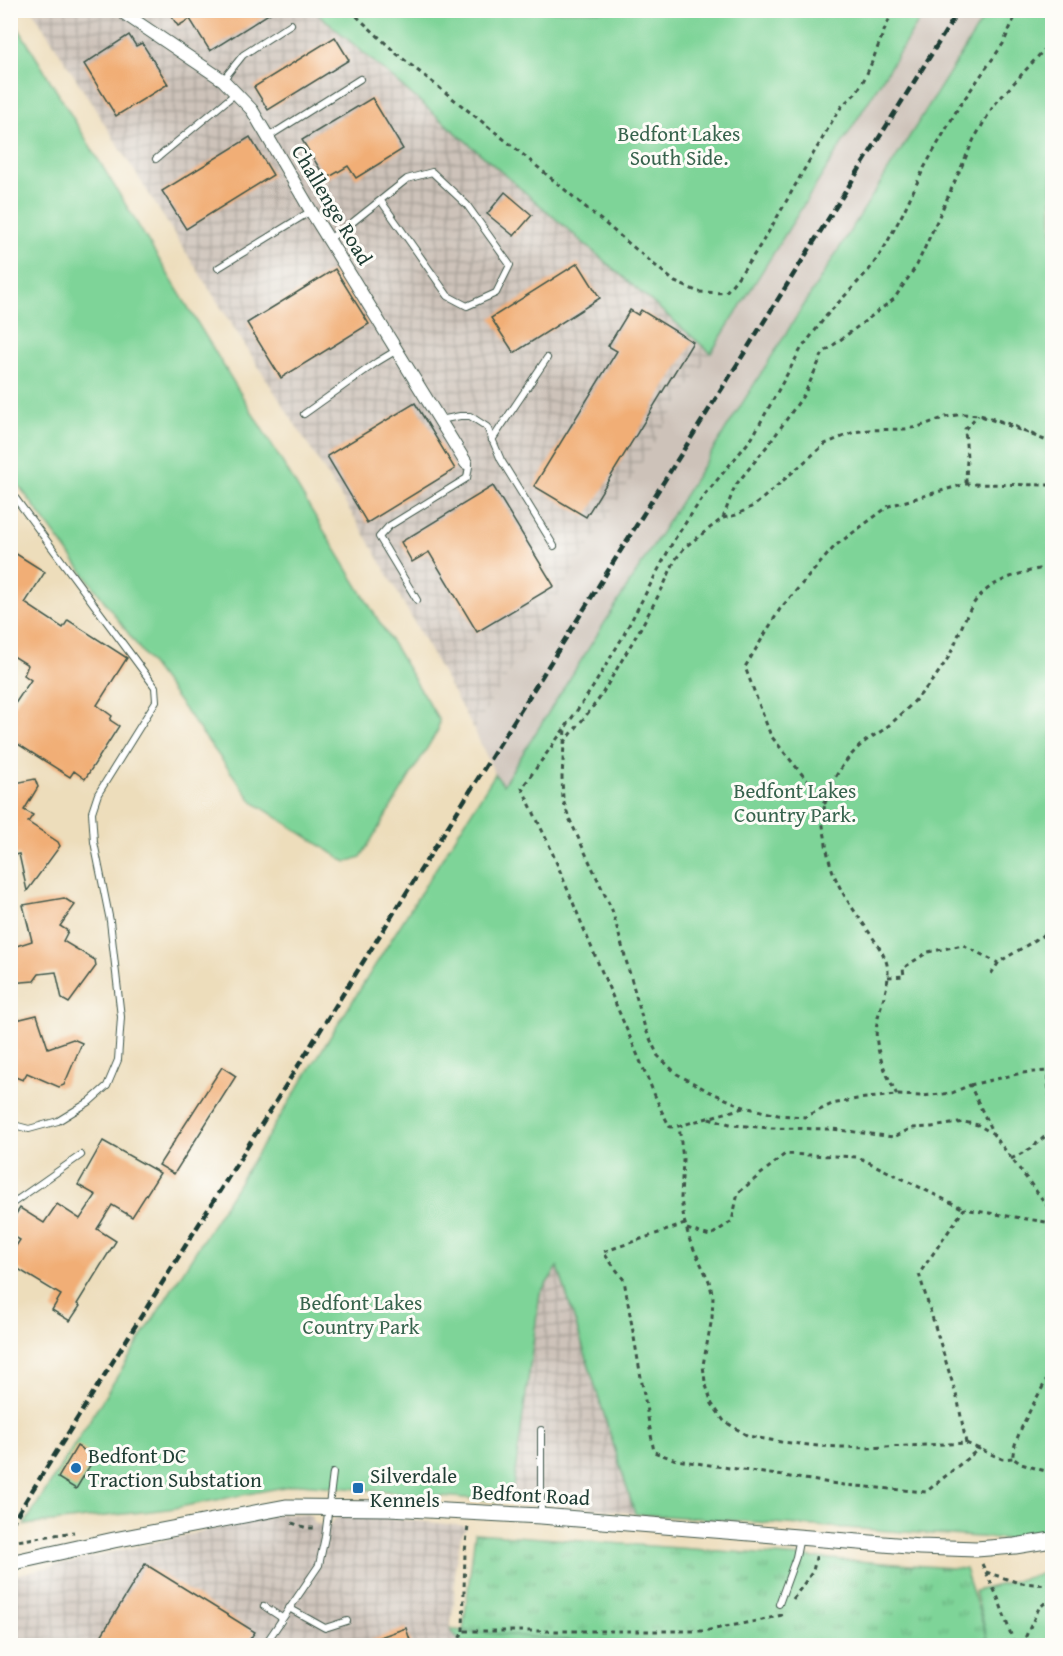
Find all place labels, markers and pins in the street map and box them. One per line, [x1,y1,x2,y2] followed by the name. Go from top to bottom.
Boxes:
[88,1440,262,1495] place label: Bedfont DC Traction Substation
[370,1460,457,1515] place label: Silverdale Kennels
[69,1461,83,1475] marker: Bedfont DC Traction Substation
[351,1481,365,1495] marker: Silverdale Kennels

